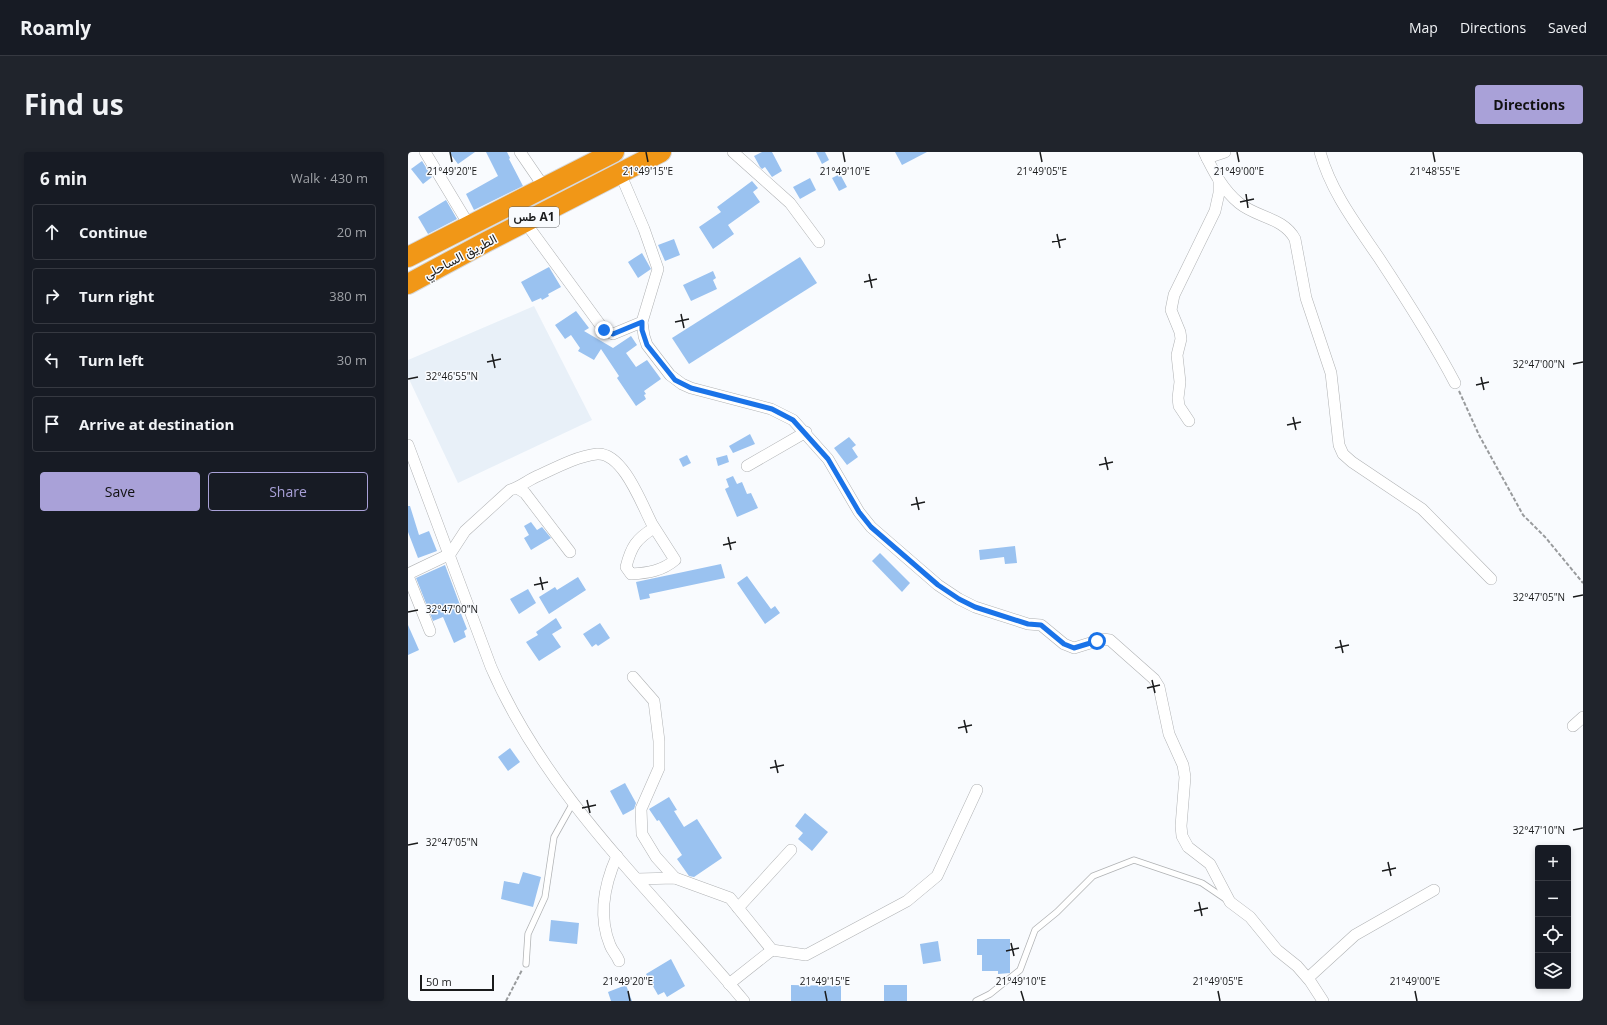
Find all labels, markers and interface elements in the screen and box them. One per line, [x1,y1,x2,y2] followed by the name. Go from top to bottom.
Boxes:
[20,15,91,41] text: Roamly
[1409,18,1438,37] text: Map
[1460,18,1526,37] text: Directions
[1548,18,1587,37] text: Saved
[24,85,124,123] text: Find us
[1475,85,1583,124] button: Directions
[427,164,477,178] text: 21°49'20"E
[623,164,673,178] text: 21°49'15"E
[820,164,870,178] text: 21°49'10"E
[1017,164,1067,178] text: 21°49'05"E
[1214,164,1264,178] text: 21°49'00"E
[1410,164,1460,178] text: 21°48'55"E
[40,167,87,190] text: 6 min
[291,169,368,187] text: Walk · 430 m
[509,207,559,227] road number: طس A1
[41,221,63,243] icon: ahead
[79,222,147,242] text: Continue
[337,223,367,241] text: 20 m
[420,229,501,285] street label: الطريق الساحلي
[41,285,63,307] icon: right
[79,286,154,306] text: Turn right
[329,287,367,305] text: 380 m
[595,321,613,339] route end
[41,349,63,371] icon: left
[79,350,144,370] text: Turn left
[337,351,367,369] text: 30 m
[1513,357,1565,371] text: 32°47'00"N
[426,369,478,383] text: 32°46'55"N
[41,413,63,435] icon: arrive
[79,414,234,434] text: Arrive at destination
[40,472,200,511] button: Save
[208,472,368,511] button: Share
[1513,590,1565,604] text: 32°47'05"N
[426,602,478,616] text: 32°47'00"N
[1088,632,1106,650] route start
[1513,823,1565,837] text: 32°47'10"N
[426,835,478,849] text: 32°47'05"N
[1535,845,1571,989] map controls
[1535,845,1571,881] button: +
[1535,881,1571,917] button: −
[1535,917,1571,953] button: locate
[1535,953,1571,989] button: layers
[420,973,494,992] scale bar
[426,974,452,989] text: 50 m
[603,974,653,988] text: 21°49'20"E
[800,974,850,988] text: 21°49'15"E
[996,974,1046,988] text: 21°49'10"E
[1193,974,1243,988] text: 21°49'05"E
[1390,974,1440,988] text: 21°49'00"E

